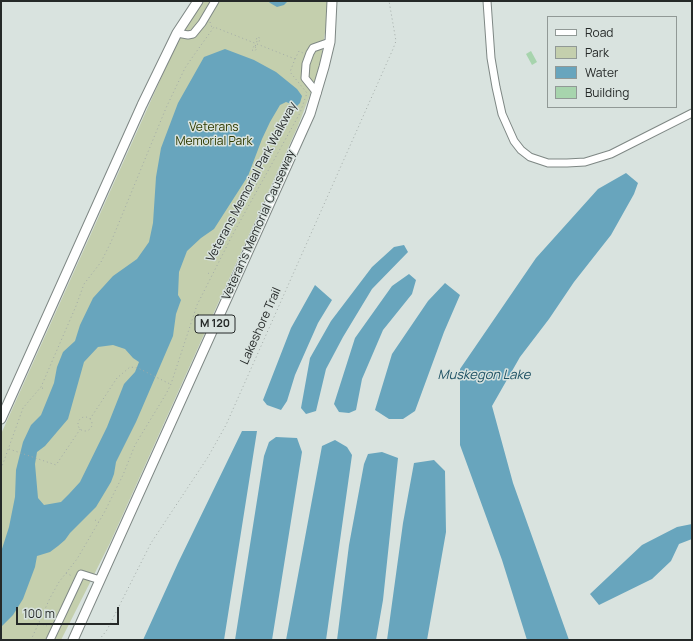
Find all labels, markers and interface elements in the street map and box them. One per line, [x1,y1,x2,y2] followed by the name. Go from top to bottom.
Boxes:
[547,16,677,108] legend
[585,24,613,41] text: Road
[585,44,609,61] text: Park
[585,64,618,81] text: Water
[585,84,629,101] text: Building
[204,100,300,264] street label: Veterans Memorial Park Walkway
[175,121,253,149] park label: Veterans Memorial Park
[219,148,299,302] street label: Veteran's Memorial Causeway
[238,285,284,367] street label: Lakeshore Trail
[195,315,235,333] road number: M 120
[438,367,530,383] water label: Muskegon Lake
[18,599,121,625] scale bar
[23,605,55,622] text: 100 m

